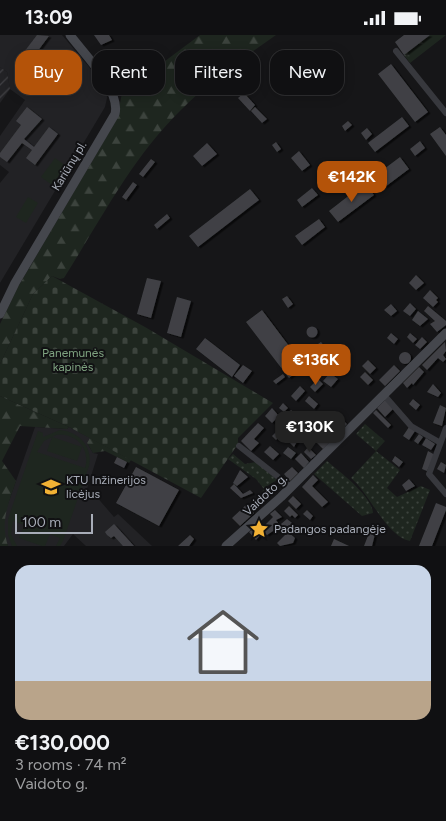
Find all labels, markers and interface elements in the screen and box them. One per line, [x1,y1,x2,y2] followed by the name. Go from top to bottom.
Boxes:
[25,6,73,29] text: 13:09
[15,50,82,95] chip: Buy
[92,50,165,95] chip: Rent
[175,50,260,95] chip: Filters
[270,50,344,95] chip: New
[49,139,89,193] street label: Kariūnų pl.
[317,161,387,203] pin: €142K
[328,167,376,186] text: €142K
[281,343,351,386] pin: €136K
[42,346,104,374] park label: Panemunės kapinės
[293,350,339,369] text: €136K
[275,411,345,453] pin: €130K
[286,417,334,436] text: €130K
[240,471,290,519] street label: Vaidoto g.
[66,473,146,501] place label: KTU Inžinerijos licėjus
[40,476,62,498] school or university icon: KTU Inžinerijos licėjus
[15,511,92,534] scale bar
[22,514,61,531] text: 100 m
[248,518,270,540] place icon: Padangos padangėje
[274,522,386,536] place label: Padangos padangėje
[178,597,268,687] icon: home
[15,730,110,755] text: €130,000
[15,755,127,774] text: 3 rooms · 74 m²
[15,774,88,793] text: Vaidoto g.

